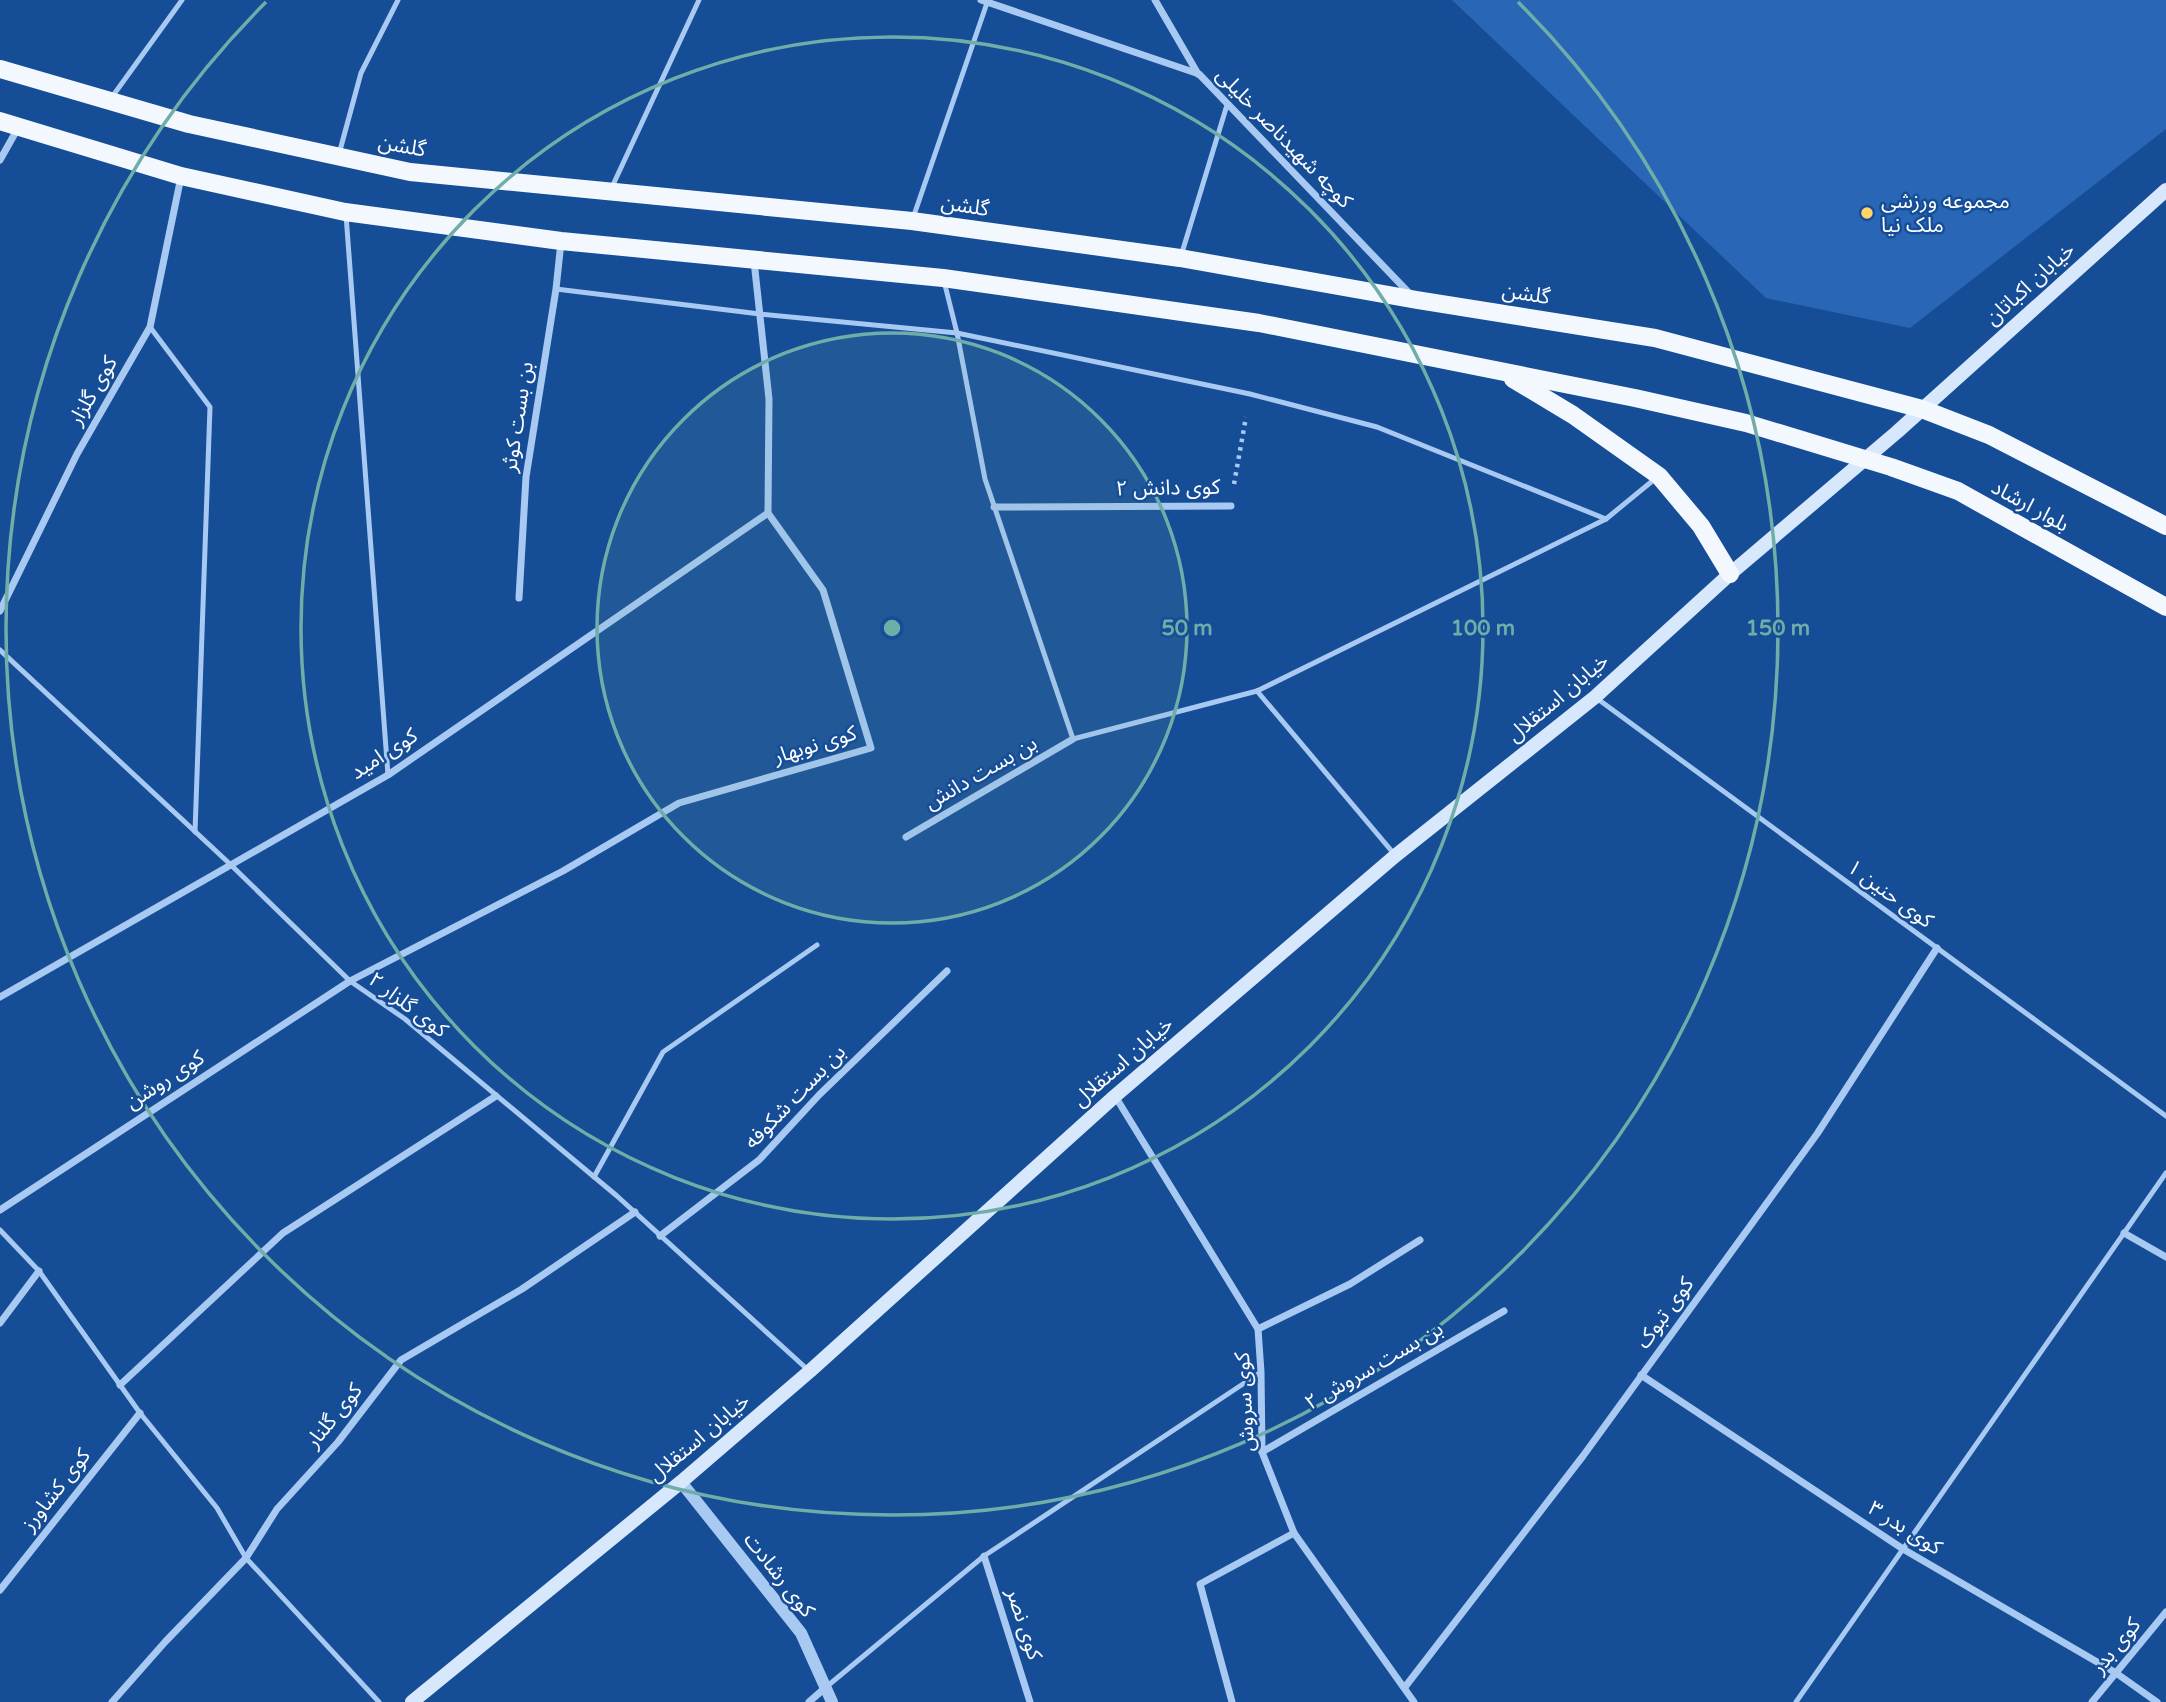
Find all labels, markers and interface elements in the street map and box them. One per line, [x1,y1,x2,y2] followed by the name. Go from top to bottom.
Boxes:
[1211,63,1358,214] street label: کوچه شهیدناصر خلیلی
[376,130,428,163] street label: گلشن
[1881,189,2010,238] place label: مجموعه ورزشی ملک نیا
[939,190,991,222] street label: گلشن
[1859,205,1875,221] marker: مجموعه ورزشی ملک نیا
[1980,237,2080,331] street label: خیابان اکباتان
[1500,278,1552,310] street label: گلشن
[63,352,123,431] street label: کوی گلزار
[497,360,539,475] street label: بن بست کوثر
[1115,475,1221,501] street label: کوی دانش ۲
[1987,475,2073,537] street label: بلوار ارشاد
[880,616,904,640] centre of rings
[1161,616,1213,641] text: 50 m
[1451,616,1515,641] text: 100 m
[1746,616,1810,641] text: 150 m
[1502,648,1614,748] street label: خیابان استقلال
[769,720,860,770] street label: کوی نوبهار
[346,723,423,785] street label: کوی امید
[920,731,1042,815] street label: بن بست دانش
[1842,854,1938,934] street label: کوی حنین ۱
[363,967,453,1043] street label: کوی گلزار ۲
[1068,1012,1178,1112] street label: خیابان استقلال
[739,1040,851,1154] street label: بن بست شکوفه
[121,1045,209,1115] street label: کوی روشن
[1631,1272,1699,1353] street label: کوی تبوک
[1300,1316,1448,1416] street label: بن بست سروش ۲
[1230,1351,1260,1452] street label: کوی سروش
[300,1378,368,1454] street label: کوی گلنار
[643,1388,755,1488] street label: خیابان استقلال
[16,1444,96,1537] street label: کوی کشاورز
[1864,1496,1947,1561] street label: کوی بدر ۳
[738,1528,820,1623] street label: کوی رشادت
[1000,1584,1047,1663] street label: کوی نصر
[2085,1613,2146,1680] street label: کوی بدر

